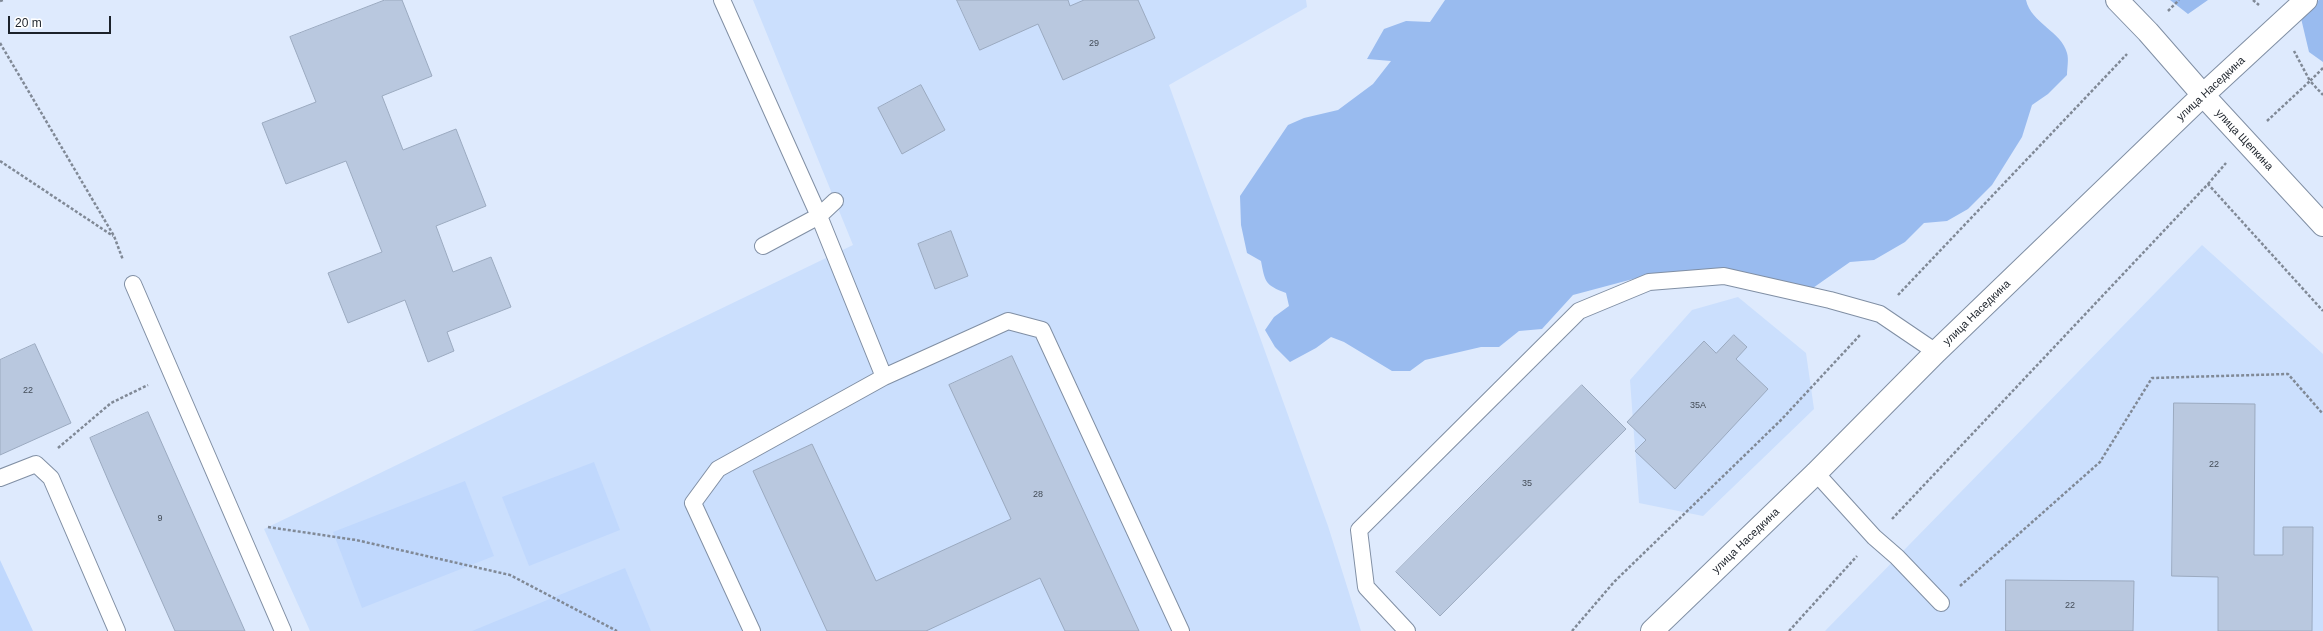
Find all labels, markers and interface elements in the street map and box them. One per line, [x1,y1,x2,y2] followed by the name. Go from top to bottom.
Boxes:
[10,8,113,34] scale bar
[15,16,42,30] text: 20 m
[1089,39,1099,49] house number: 29
[2174,54,2248,124] street label: улица Наседкина
[2212,107,2276,173] street label: улица Щепкина
[1941,278,2013,348] street label: улица Наседкина
[23,386,33,396] house number: 22
[1690,401,1706,411] house number: 35А
[2209,460,2219,470] house number: 22
[1522,479,1532,489] house number: 35
[1033,490,1043,500] house number: 28
[1710,506,1782,576] street label: улица Наседкина
[157,514,163,524] house number: 9
[2065,601,2075,611] house number: 22

